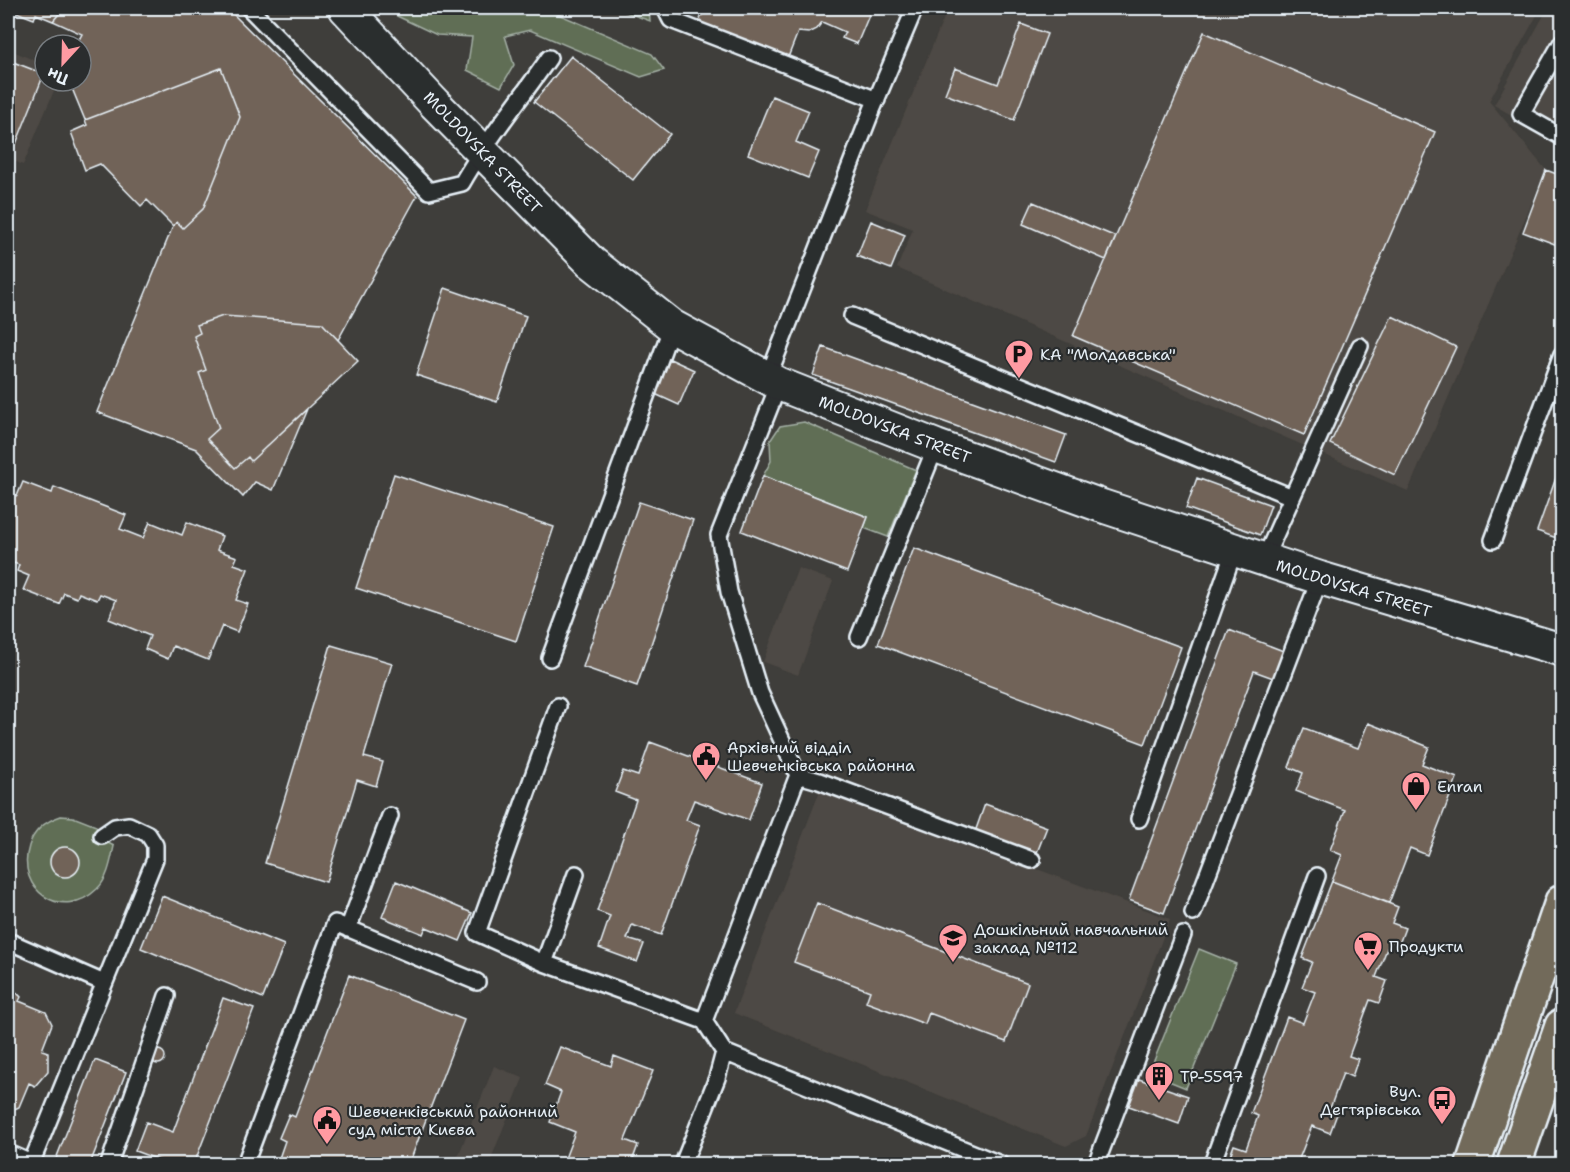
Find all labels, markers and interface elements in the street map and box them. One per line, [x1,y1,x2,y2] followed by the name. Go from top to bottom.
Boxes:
[33,33,93,93] north arrow
[44,63,71,90] text: Пн
[419,87,546,218] street label: MOLDOVSKA STREET
[1003,338,1035,380] parking icon: КА "Молдавська"
[1040,344,1176,365] place label: КА "Молдавська"
[816,391,974,468] street label: MOLDOVSKA STREET
[1273,555,1434,622] street label: MOLDOVSKA STREET
[727,737,915,776] place label: Архівний відділ Шевченківська районна
[690,740,722,782] public building icon: Архівний відділ Шевченківська районна
[1400,770,1432,812] shop icon: Enran
[1437,776,1483,797] place label: Enran
[974,919,1168,958] place label: Дошкільний навчальний заклад №112
[937,922,969,964] school or university icon: Дошкільний навчальний заклад №112
[1352,930,1384,972] supermarket icon: Продукти
[1389,936,1464,957] place label: Продукти
[1143,1060,1175,1102] building icon: ТР-5597
[1180,1066,1243,1087] place label: ТР-5597
[1320,1081,1421,1120] place label: Вул. Дегтярівська
[1426,1084,1458,1126] bus stop icon: Вул. Дегтярівська
[348,1101,558,1140] place label: Шевченківський районний суд міста Києва
[311,1104,343,1146] public building icon: Шевченківський районний суд міста Києва

